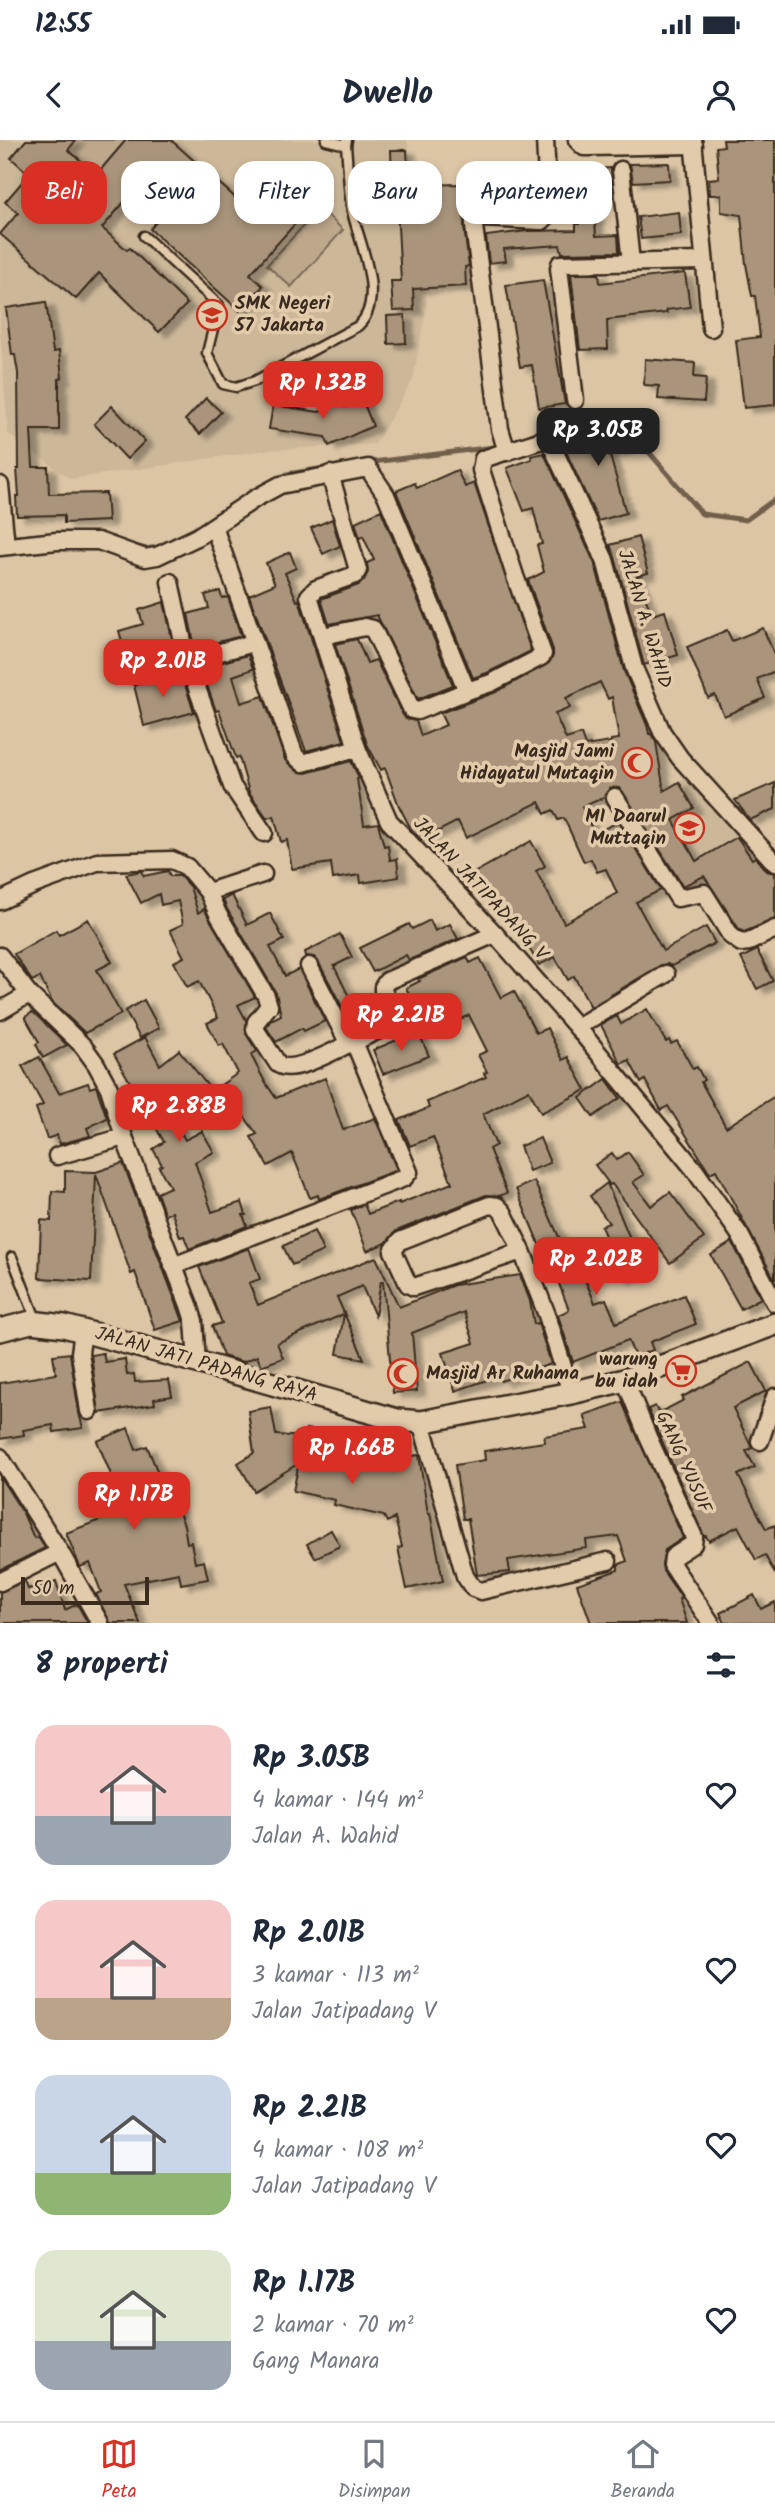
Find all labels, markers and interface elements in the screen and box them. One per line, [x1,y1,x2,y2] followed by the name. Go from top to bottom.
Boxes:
[35,4,91,46] text: 12:55
[342,69,433,120] text: Dwello
[35,76,73,114] icon: back
[702,76,740,114] icon: person
[21,161,107,224] chip: Beli
[121,161,220,224] chip: Sewa
[234,161,334,224] chip: Filter
[348,161,442,224] chip: Baru
[456,161,612,224] chip: Apartemen
[234,289,331,341] place label: SMK Negeri 57 Jakarta
[195,298,229,332] school or university icon: SMK Negeri 57 Jakarta
[251,362,395,421] pin: Rp 1.32B
[279,366,367,402] text: Rp 1.32B
[526,408,670,468] pin: Rp 3.05B
[553,413,643,449] text: Rp 3.05B
[609,546,679,692] street label: JALAN A. WAHID
[91,640,235,699] pin: Rp 2.01B
[119,644,207,680] text: Rp 2.01B
[460,737,615,789] place label: Masjid Jami Hidayatul Mutaqin
[620,746,654,780] mosque icon: Masjid Jami Hidayatul Mutaqin
[585,802,667,854] place label: MI Daarul Muttaqin
[405,810,556,969] street label: JALAN JATIPADANG V
[672,811,706,845] school or university icon: MI Daarul Muttaqin
[329,993,473,1053] pin: Rp 2.21B
[357,998,445,1034] text: Rp 2.21B
[107,1084,251,1144] pin: Rp 2.88B
[131,1089,227,1125] text: Rp 2.88B
[524,1238,668,1297] pin: Rp 2.02B
[549,1242,643,1278] text: Rp 2.02B
[91,1319,321,1411] street label: JALAN JATI PADANG RAYA
[595,1345,658,1397] place label: warung bu idah
[664,1354,698,1388] supermarket icon: warung bu idah
[386,1357,420,1391] mosque icon: Masjid Ar Ruhama
[426,1359,579,1389] place label: Masjid Ar Ruhama
[647,1406,720,1520] street label: GANG YUSUF
[280,1426,424,1486] pin: Rp 1.66B
[309,1431,395,1467] text: Rp 1.66B
[62,1472,206,1532] pin: Rp 1.17B
[94,1477,174,1513] text: Rp 1.17B
[21,1574,149,1606] scale bar
[32,1574,74,1604] text: 50 m
[35,1641,168,1689] text: 8 properti
[702,1646,740,1684] icon: filters
[252,1735,371,1783] text: Rp 3.05B
[91,1753,175,1837] icon: home
[702,1776,740,1814] icon: heart
[252,1783,423,1819] text: 4 kamar · 144 m²
[252,1819,398,1855] text: Jalan A. Wahid
[252,1910,366,1958] text: Rp 2.01B
[91,1928,175,2012] icon: home
[702,1951,740,1989] icon: heart
[252,1958,419,1994] text: 3 kamar · 113 m²
[252,1994,436,2030] text: Jalan Jatipadang V
[252,2085,368,2133] text: Rp 2.21B
[91,2103,175,2187] icon: home
[702,2126,740,2164] icon: heart
[252,2133,423,2169] text: 4 kamar · 108 m²
[252,2169,436,2205] text: Jalan Jatipadang V
[252,2260,356,2308] text: Rp 1.17B
[91,2278,175,2362] icon: home
[702,2301,740,2339] icon: heart
[252,2308,413,2344] text: 2 kamar · 70 m²
[252,2344,380,2380] text: Gang Manara
[100,2435,138,2507] tab: Peta
[338,2435,411,2507] tab: Disimpan
[611,2435,675,2507] tab: Beranda

